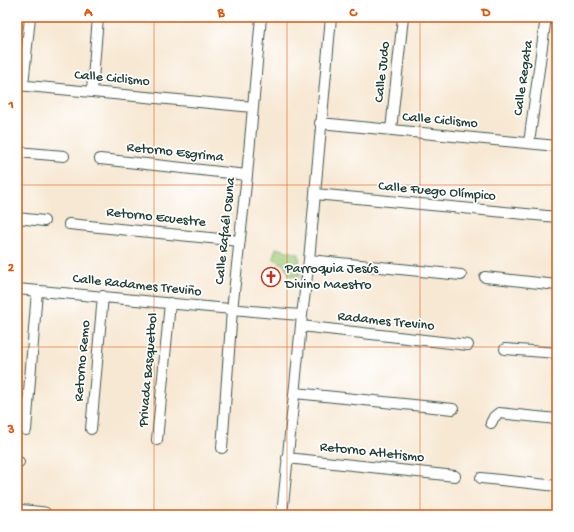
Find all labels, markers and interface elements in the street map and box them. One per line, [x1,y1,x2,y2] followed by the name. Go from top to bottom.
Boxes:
[83,6,93,21] text: A
[217,6,226,21] text: B
[348,6,358,21] text: C
[481,6,491,21] text: D
[510,38,538,117] street label: Calle Regata
[371,41,395,103] street label: Calle Judo
[73,67,151,91] street label: Calle Ciclismo
[7,98,14,113] text: 1
[401,109,479,133] street label: Calle Ciclismo
[126,139,225,167] street label: Retorno Esgrima
[212,175,240,285] street label: Calle Rafaél Osuna
[377,178,497,206] street label: Calle Fuego Olímpico
[105,204,207,232] street label: Retorno Ecuestre
[8,261,15,276] text: 2
[284,261,379,294] place label: Parroquia Jesús Divino Maestro
[260,266,282,288] church icon: Parroquia Jesús Divino Maestro
[72,271,202,301] street label: Calle Radames Treviño
[337,308,435,336] street label: Radames Trevino
[135,312,162,429] street label: Privada Basquetbol
[71,320,95,402] street label: Retorno Remo
[7,423,15,438] text: 3
[319,439,425,467] street label: Retorno Atletismo

